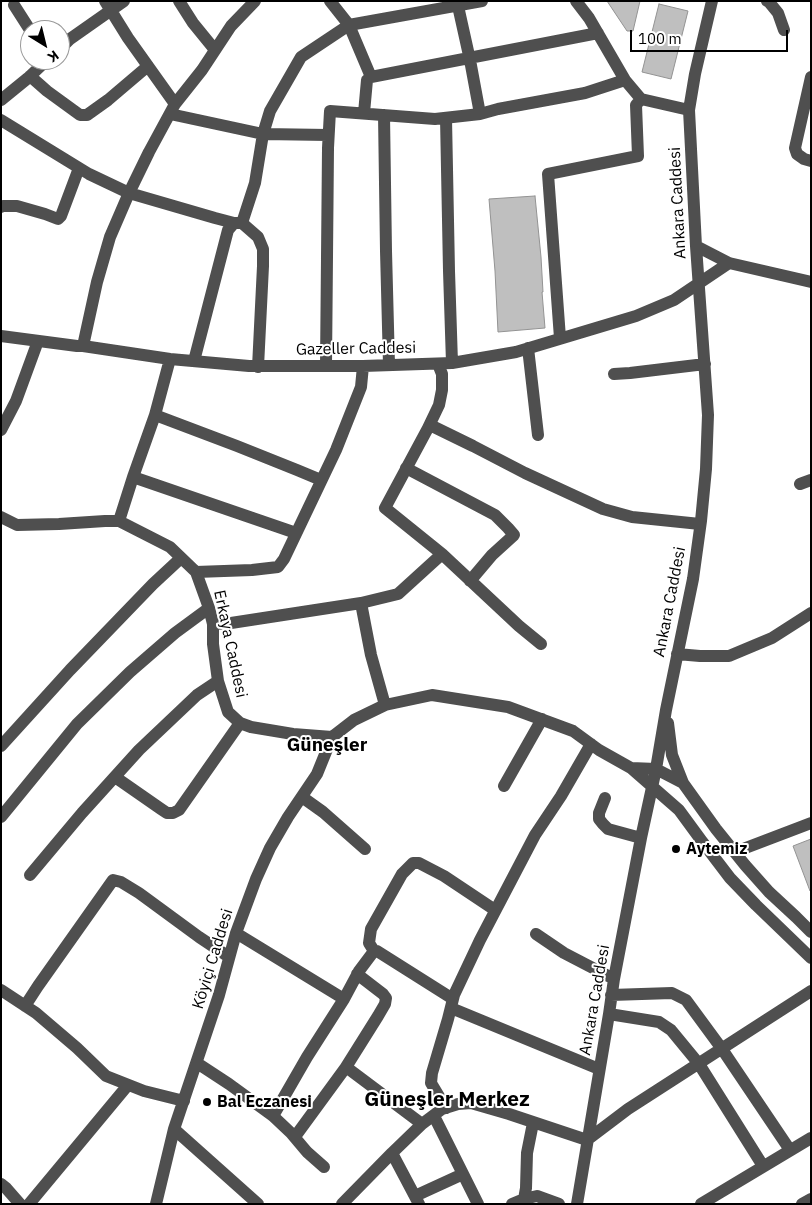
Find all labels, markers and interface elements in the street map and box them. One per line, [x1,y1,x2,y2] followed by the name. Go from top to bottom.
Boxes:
[20,20,70,70] north arrow
[632,20,790,52] scale bar
[638,29,682,48] text: 100 m
[44,46,62,66] text: K
[665,147,691,259] street label: Ankara Caddesi
[296,338,416,360] street label: Gazeller Caddesi
[650,545,690,659] street label: Ankara Caddesi
[209,588,251,700] street label: Erkaya Caddesi
[287,735,367,757] district label: Güneşler
[686,839,747,859] place label: Aytemiz
[670,843,682,855] marker: Aytemiz
[189,906,237,1012] street label: Köyiçi Caddesi
[576,943,614,1057] street label: Ankara Caddesi
[364,1087,530,1113] district label: Güneşler Merkez
[217,1092,312,1112] place label: Bal Eczanesi
[201,1096,213,1108] marker: Bal Eczanesi

